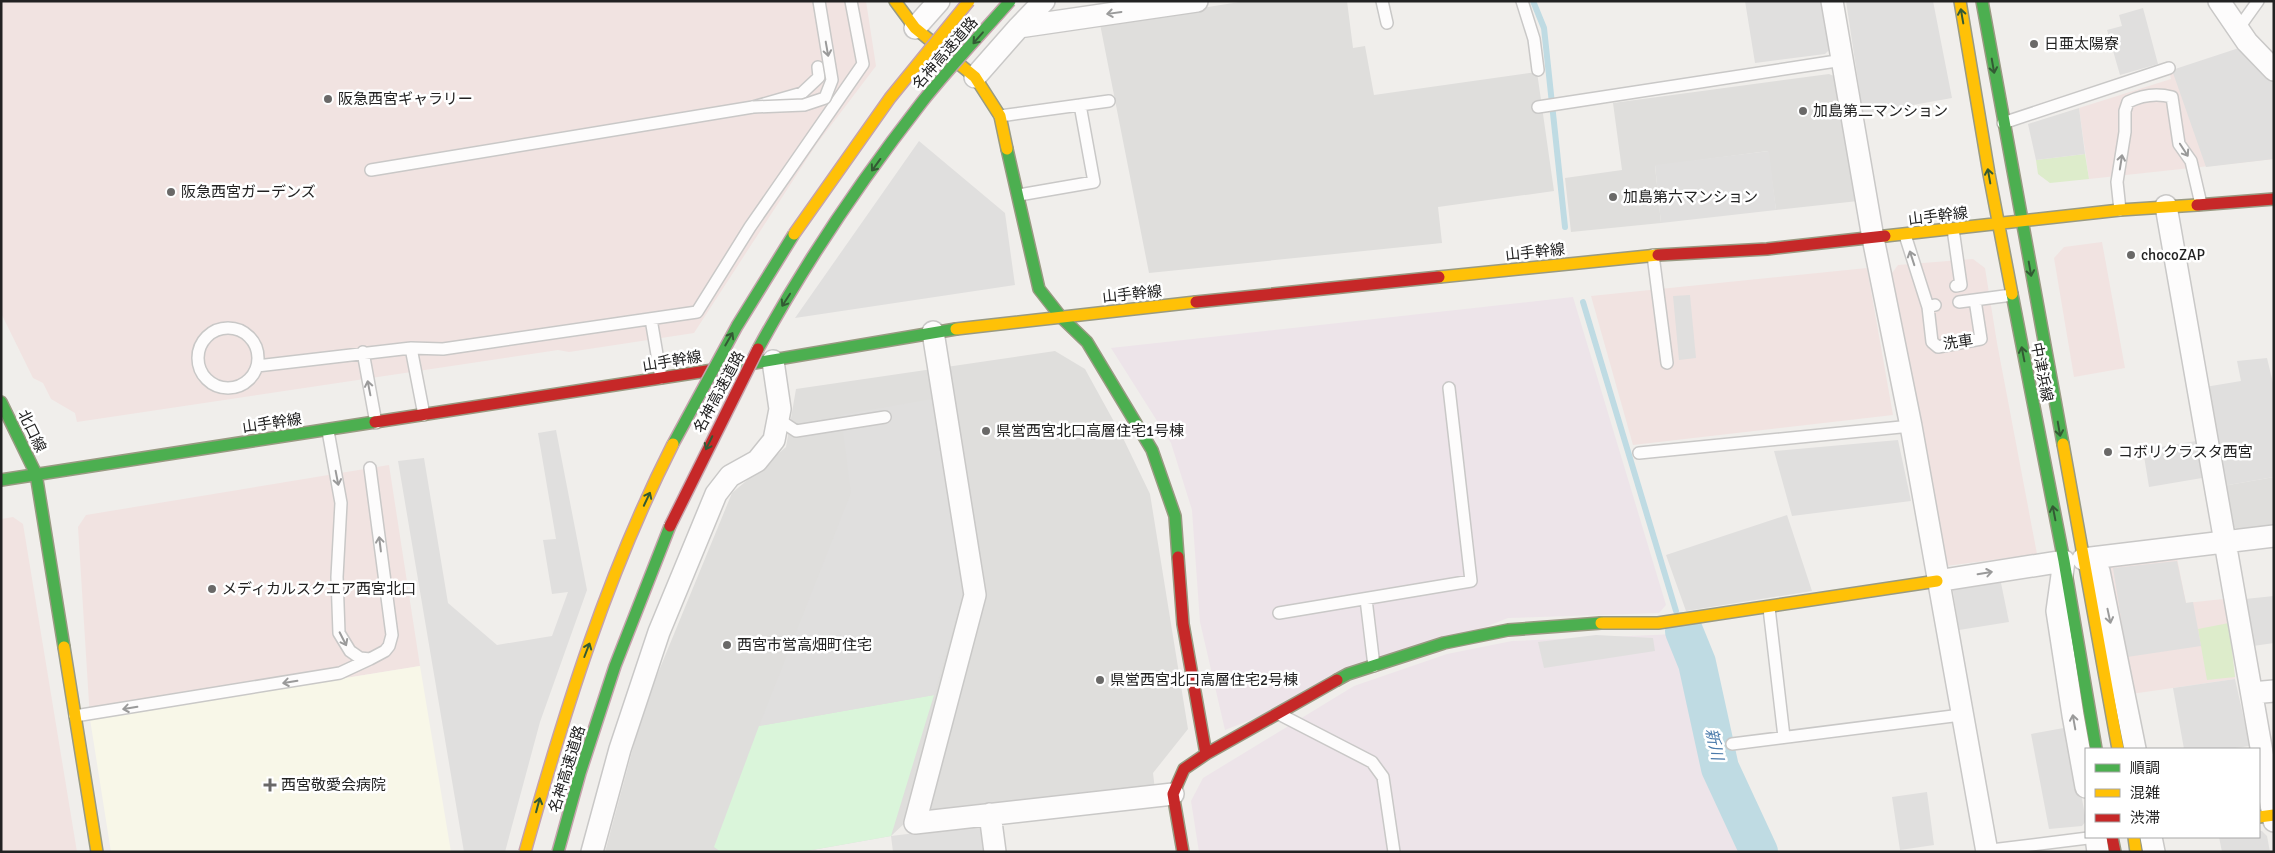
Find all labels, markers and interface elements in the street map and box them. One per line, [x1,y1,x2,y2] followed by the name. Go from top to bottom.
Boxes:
[1957,8,1967,24] one-way arrow
[1106,9,1122,19] one-way arrow
[909,13,981,93] street label: 名神高速道路
[973,31,984,44] one-way arrow
[2044,35,2119,53] place label: 日亜太陽寮
[2028,38,2040,50] marker: 日亜太陽寮
[822,41,832,57] one-way arrow
[1989,58,1999,74] one-way arrow
[338,90,473,108] place label: 阪急西宮ギャラリー
[322,93,334,105] marker: 阪急西宮ギャラリー
[1813,102,1948,120] place label: 加島第二マンション
[1797,105,1809,117] marker: 加島第二マンション
[2179,143,2189,157] one-way arrow
[2116,154,2126,170] one-way arrow
[871,158,882,171] one-way arrow
[1984,168,1994,184] one-way arrow
[181,183,316,201] place label: 阪急西宮ガーデンズ
[165,186,177,198] marker: 阪急西宮ガーデンズ
[1623,188,1758,206] place label: 加島第六マンション
[1607,191,1619,203] marker: 加島第六マンション
[1907,203,1969,229] street label: 山手幹線
[1504,240,1566,264] street label: 山手幹線
[2141,246,2205,264] place label: chocoZAP
[2125,249,2137,261] marker: chocoZAP
[1907,250,1916,266] one-way arrow
[2025,261,2035,277] one-way arrow
[1101,282,1163,306] street label: 山手幹線
[781,292,791,306] one-way arrow
[1942,331,1974,353] street label: 洗車
[725,332,735,346] one-way arrow
[2027,341,2057,403] street label: 中津浜線
[2018,346,2027,362] one-way arrow
[641,347,703,375] street label: 山手幹線
[690,348,748,436] street label: 名神高速道路
[364,380,373,396] one-way arrow
[14,407,50,455] street label: 北口線
[241,410,303,436] street label: 山手幹線
[2055,420,2064,436] one-way arrow
[996,422,1184,440] place label: 県営西宮北口高層住宅1号棟
[980,425,992,437] marker: 県営西宮北口高層住宅1号棟
[704,435,713,450] one-way arrow
[2118,443,2253,461] place label: コボリクラスタ西宮
[2102,446,2114,458] marker: コボリクラスタ西宮
[332,470,342,486] one-way arrow
[643,492,653,507] one-way arrow
[2049,506,2059,522] one-way arrow
[375,537,385,553] one-way arrow
[1977,568,1993,578] one-way arrow
[222,580,416,598] place label: メディカルスクエア西宮北口
[206,583,218,595] marker: メディカルスクエア西宮北口
[2104,608,2114,624] one-way arrow
[338,632,348,647] one-way arrow
[737,636,872,654] place label: 西宮市営高畑町住宅
[721,639,733,651] marker: 西宮市営高畑町住宅
[583,643,592,658] one-way arrow
[1110,671,1298,689] place label: 県営西宮北口高層住宅2号棟
[1094,674,1106,686] marker: 県営西宮北口高層住宅2号棟
[283,677,299,687] one-way arrow
[122,703,138,713] one-way arrow
[2069,714,2078,730] one-way arrow
[545,723,589,815] street label: 名神高速道路
[1701,726,1728,764] water label: 新川
[2085,748,2260,838] legend
[2130,759,2160,777] text: 順調
[281,776,386,794] place label: 西宮敬愛会病院
[263,778,277,792] marker: 西宮敬愛会病院
[2130,784,2160,802] text: 混雑
[534,797,543,813] one-way arrow
[2130,809,2160,827] text: 渋滞

